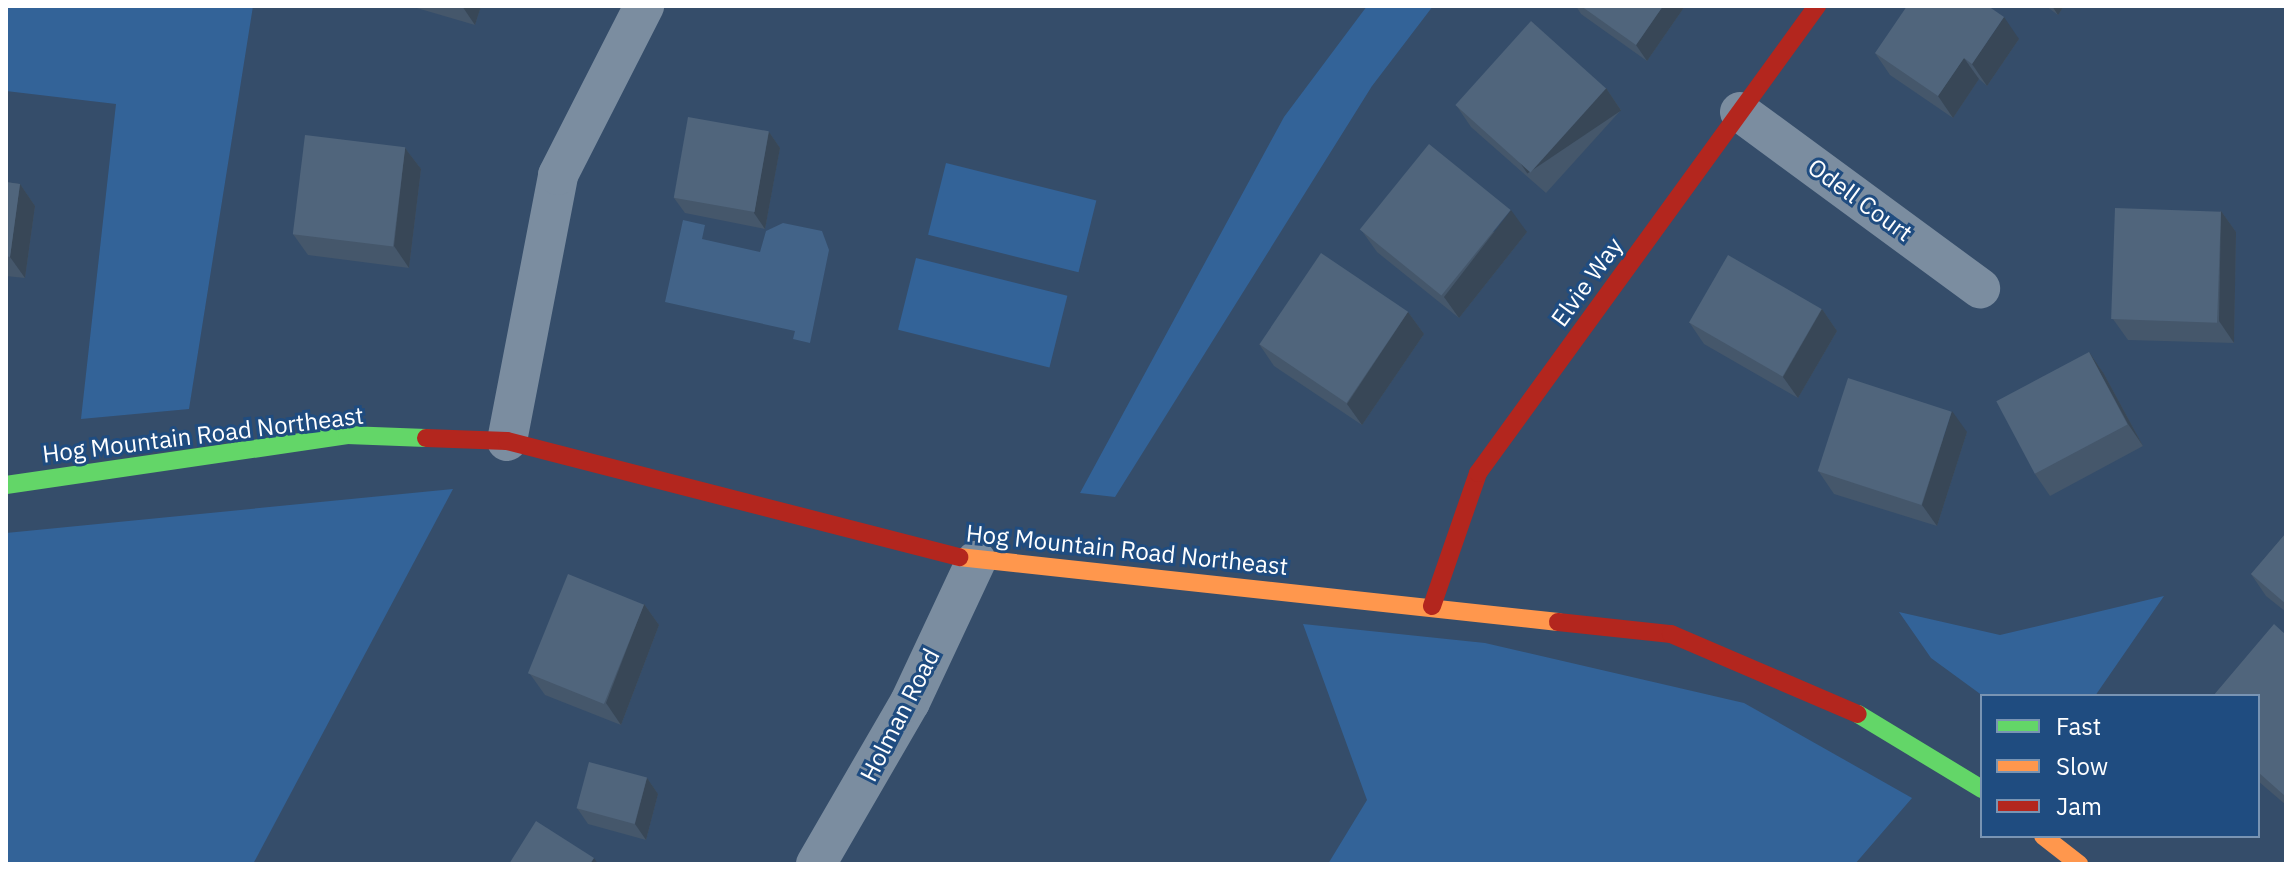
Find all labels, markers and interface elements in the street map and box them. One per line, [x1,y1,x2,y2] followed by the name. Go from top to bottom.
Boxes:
[1802,152,1918,248] street label: Odell Court
[1545,232,1629,332] street label: Elvie Way
[41,401,365,469] street label: Hog Mountain Road Northeast
[965,519,1289,581] street label: Hog Mountain Road Northeast
[854,644,946,786] street label: Holman Road
[1980,694,2260,838] legend
[2056,710,2101,742] text: Fast
[2056,750,2108,782] text: Slow
[2056,790,2102,822] text: Jam

